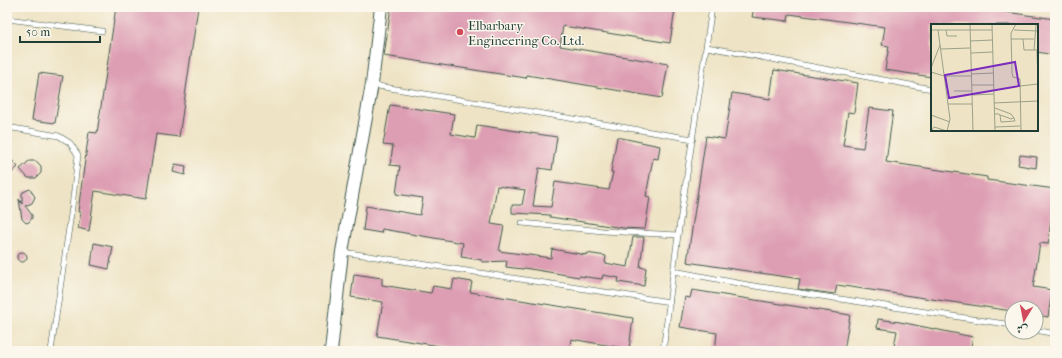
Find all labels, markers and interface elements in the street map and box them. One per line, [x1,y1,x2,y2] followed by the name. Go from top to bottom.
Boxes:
[20,18,100,44] scale bar
[468,18,584,48] place label: Elbarbary Engineering Co. Ltd.
[931,24,1038,131] inset map
[26,25,50,39] text: 50 m
[455,27,465,37] marker: Elbarbary Engineering Co. Ltd.
[1004,300,1044,340] north arrow
[1016,322,1029,337] text: ش

